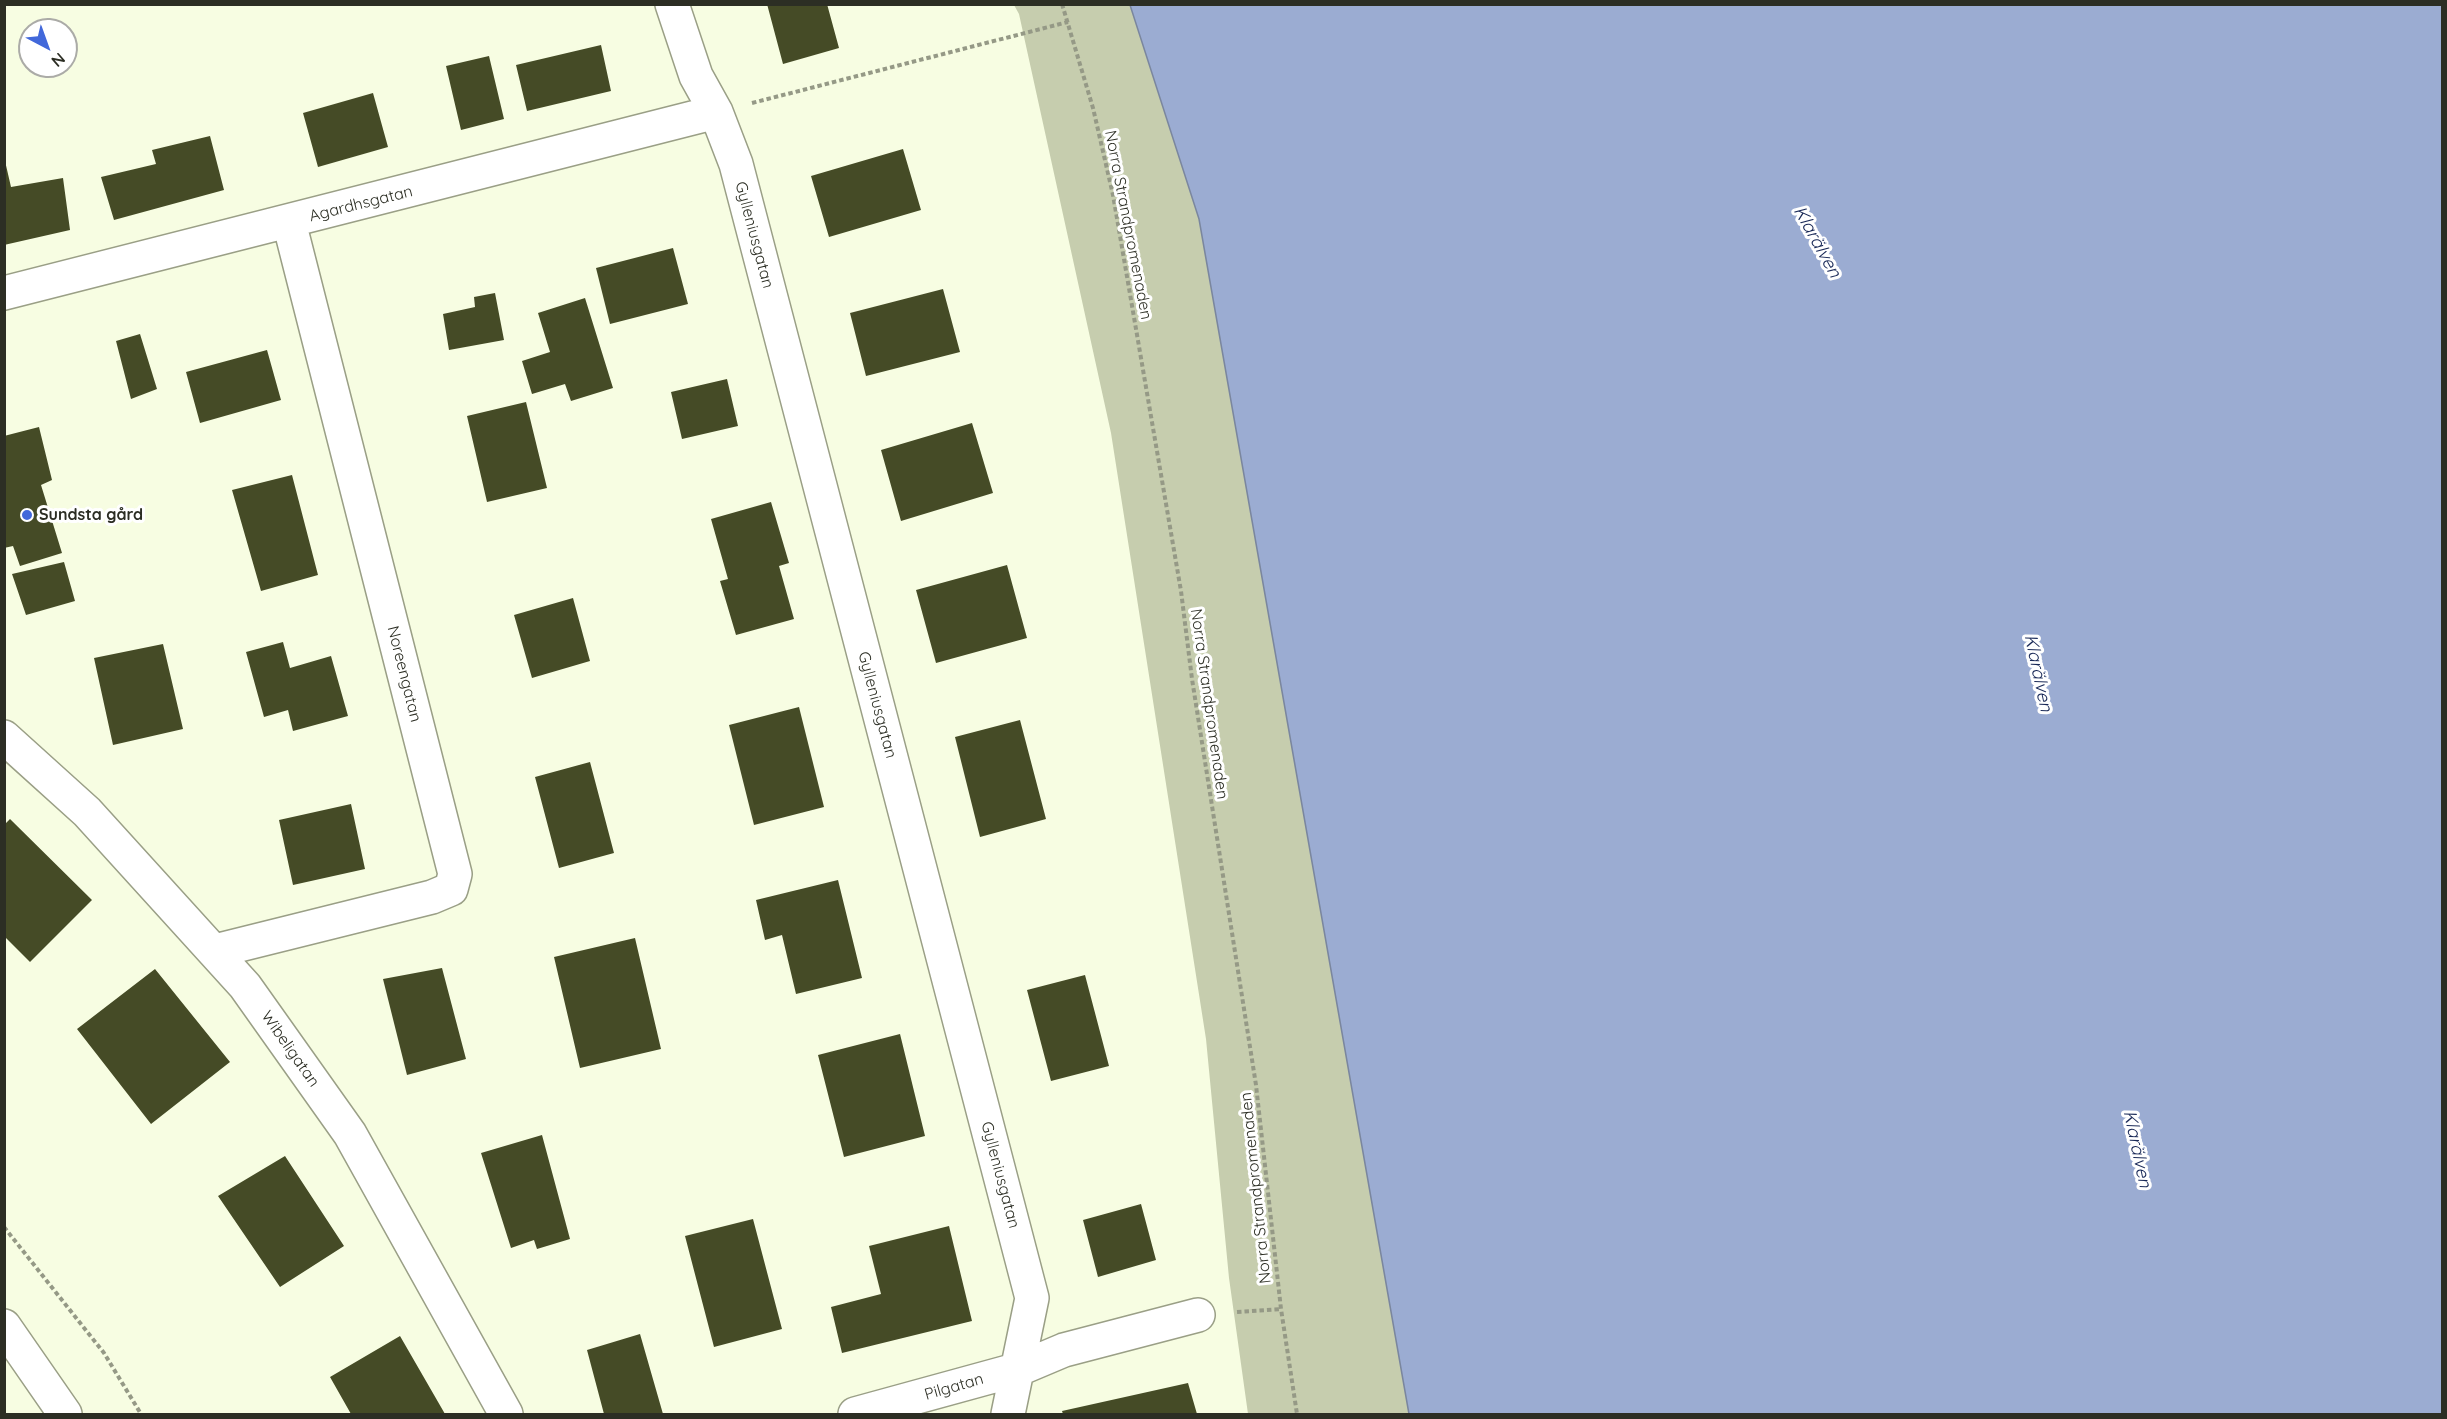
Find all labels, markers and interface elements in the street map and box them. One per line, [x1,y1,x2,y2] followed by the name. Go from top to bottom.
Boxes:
[18,18,78,78] north arrow
[48,49,70,71] text: N
[1100,129,1156,321] street label: Norra Strandpromenaden
[731,180,777,290] street label: Gylleniusgatan
[307,182,415,226] street label: Agardhsgatan
[1789,202,1845,282] water label: Klarälven
[39,505,143,525] place label: Sundsta gård
[20,508,34,522] marker: Sundsta gård
[1186,607,1232,801] street label: Norra Strandpromenaden
[383,624,425,724] street label: Noreengatan
[2019,632,2057,714] water label: Klarälven
[854,650,900,760] street label: Gylleniusgatan
[257,1007,323,1091] street label: Wibeligatan
[1236,1091,1276,1285] street label: Norra Strandpromenaden
[2118,1108,2156,1190] water label: Klarälven
[977,1120,1023,1230] street label: Gylleniusgatan
[922,1369,986,1405] street label: Pilgatan

